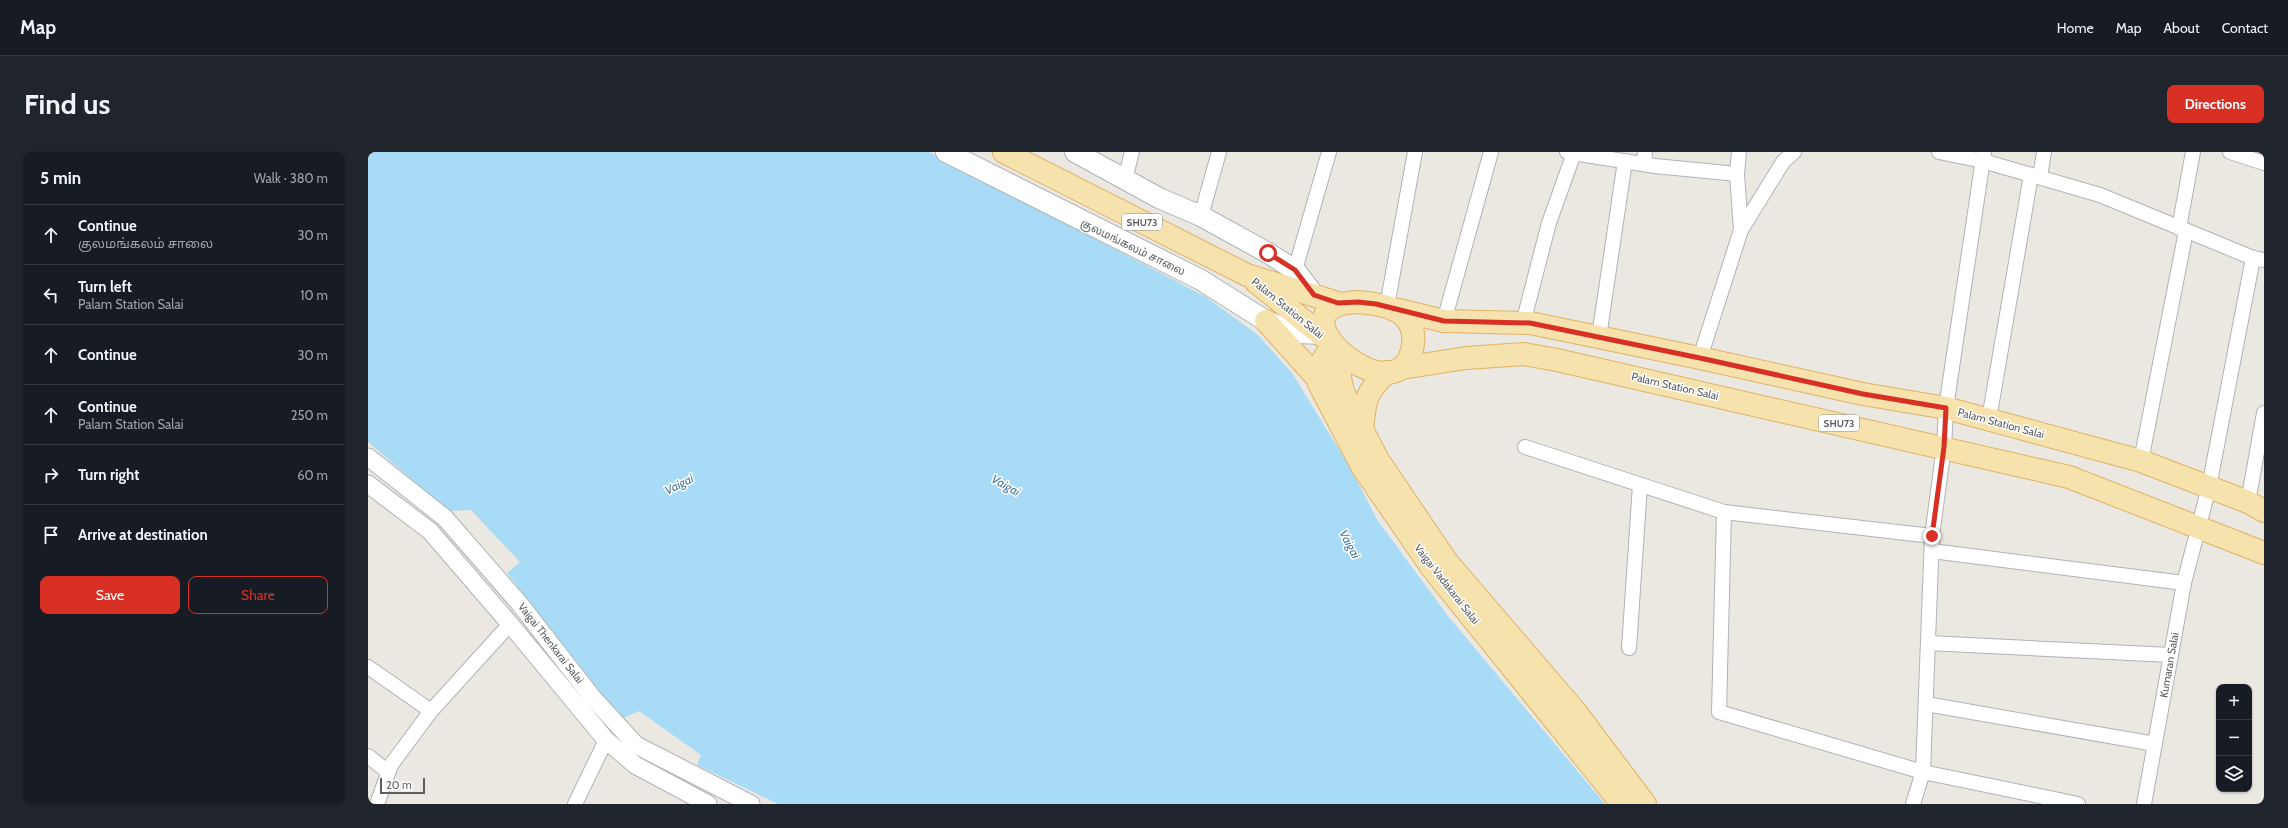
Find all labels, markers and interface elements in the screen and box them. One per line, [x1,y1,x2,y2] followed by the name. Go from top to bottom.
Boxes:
[20,16,56,39] text: Map
[2057,19,2094,37] text: Home
[2116,19,2141,37] text: Map
[2163,19,2200,37] text: About
[2222,19,2268,37] text: Contact
[2167,85,2264,123] button: Directions
[24,87,110,121] text: Find us
[40,168,81,188] text: 5 min
[254,170,328,186] text: Walk · 380 m
[1122,214,1162,230] road number: SHU73
[1079,216,1187,278] street label: குலமங்கலம் சாலை
[78,217,137,235] text: Continue
[40,224,62,246] icon: ahead
[298,227,328,243] text: 30 m
[78,235,213,251] text: குலமங்கலம் சாலை
[1259,244,1277,262] route start
[1249,274,1327,342] street label: Palam Station Salai
[78,278,132,296] text: Turn left
[40,284,62,306] icon: left
[300,287,328,303] text: 10 m
[78,296,183,312] text: Palam Station Salai
[40,344,62,366] icon: ahead
[78,346,137,364] text: Continue
[298,347,328,363] text: 30 m
[1630,369,1720,403] street label: Palam Station Salai
[78,398,137,416] text: Continue
[40,404,62,426] icon: ahead
[1956,405,2046,441] street label: Palam Station Salai
[291,407,328,423] text: 250 m
[1819,415,1859,431] road number: SHU73
[78,416,183,432] text: Palam Station Salai
[40,464,62,486] icon: right
[78,466,139,484] text: Turn right
[297,467,328,483] text: 60 m
[662,470,696,498] water label: Vaigai
[989,471,1023,499] water label: Vaigai
[40,524,62,546] icon: arrive
[78,526,208,544] text: Arrive at destination
[1336,527,1364,561] water label: Vaigai
[1923,527,1941,545] route end
[1411,541,1483,627] street label: Vaigai Vadakarai Salai
[40,576,180,614] button: Save
[188,576,328,614] button: Share
[515,600,587,686] street label: Vaigai Thenkarai Salai
[2156,631,2182,699] street label: Kumaran Salai
[2216,684,2252,792] map controls
[2216,684,2252,720] button: +
[2216,720,2252,756] button: −
[2216,756,2252,792] button: layers
[380,776,425,795] scale bar
[386,778,412,792] text: 20 m

